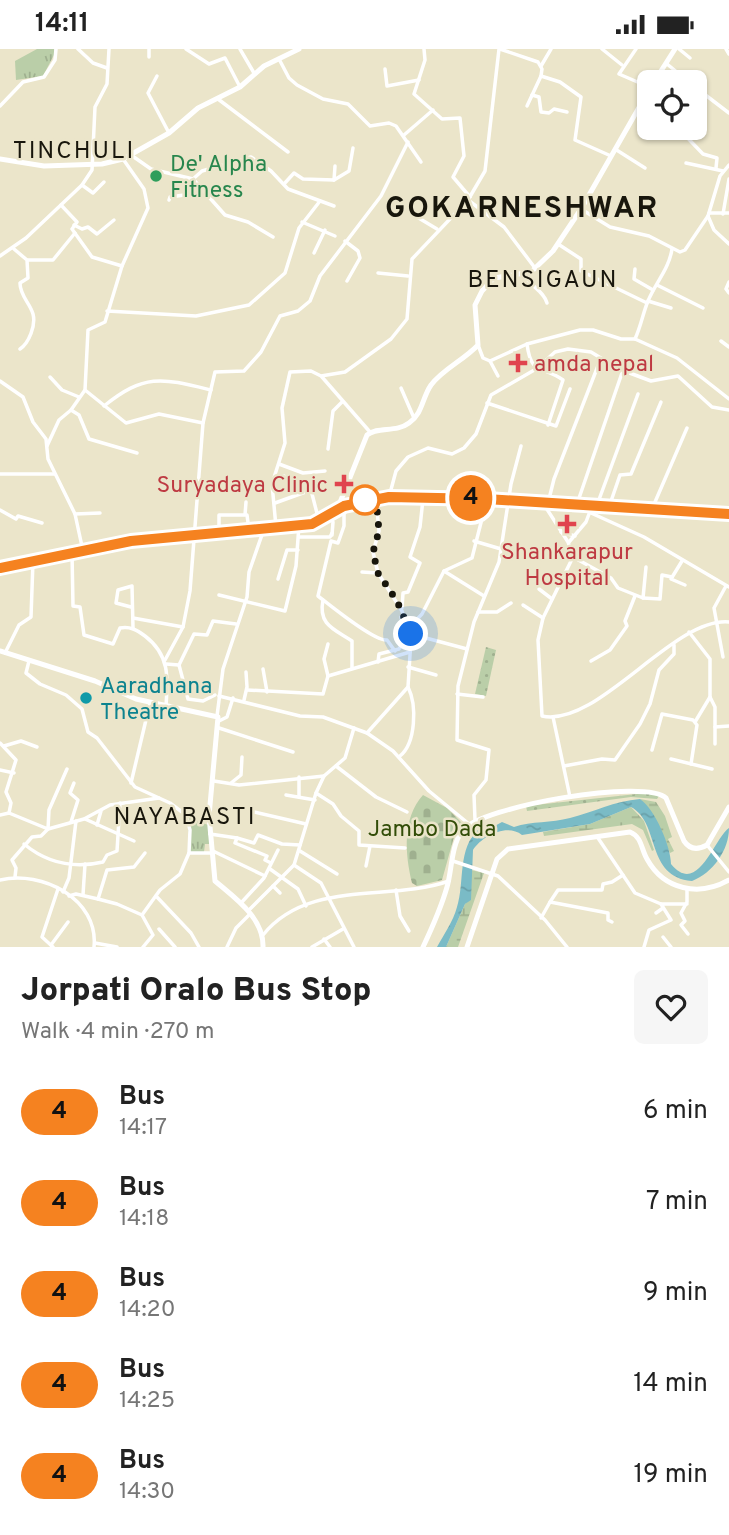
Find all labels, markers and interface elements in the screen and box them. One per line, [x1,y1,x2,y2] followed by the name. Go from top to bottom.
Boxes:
[35,8,89,41] text: 14:11
[637,70,707,140] map controls
[637,70,707,140] button: locate
[13,137,135,167] district label: TINCHULI
[170,151,267,206] place label: De' Alpha Fitness
[148,168,164,184] marker: De' Alpha Fitness
[385,191,659,228] district label: GOKARNESHWAR
[468,266,618,296] district label: BENSIGAUN
[534,351,654,380] place label: amda nepal
[508,353,528,373] marker: amda nepal
[157,472,328,501] place label: Suryadaya Clinic
[334,474,354,494] marker: Suryadaya Clinic
[448,475,494,521] line badge: 4
[463,483,479,513] text: 4
[350,485,380,515] unlabelled marker
[557,514,577,534] marker: Shankarapur Hospital
[501,539,633,594] place label: Shankarapur Hospital
[393,616,428,651] your location
[100,673,212,728] place label: Aaradhana Theatre
[78,690,94,706] marker: Aaradhana Theatre
[113,803,257,833] district label: NAYABASTI
[368,816,496,845] park label: Jambo Dada
[634,970,708,1044] button: heart
[21,971,371,1013] text: Jorpati Oralo Bus Stop
[21,1018,214,1047] text: Walk · 4 min · 270 m
[119,1081,165,1114] text: Bus
[643,1095,708,1128] text: 6 min
[52,1097,67,1127] text: 4
[119,1114,167,1143] text: 14:17
[119,1172,165,1205] text: Bus
[646,1186,708,1219] text: 7 min
[52,1188,67,1218] text: 4
[119,1205,169,1234] text: 14:18
[119,1263,165,1296] text: Bus
[643,1277,708,1310] text: 9 min
[52,1279,67,1309] text: 4
[119,1296,175,1325] text: 14:20
[119,1354,165,1387] text: Bus
[633,1368,708,1401] text: 14 min
[52,1370,67,1400] text: 4
[119,1387,175,1416] text: 14:25
[119,1445,165,1478] text: Bus
[633,1459,708,1492] text: 19 min
[52,1461,67,1491] text: 4
[119,1478,175,1507] text: 14:30

